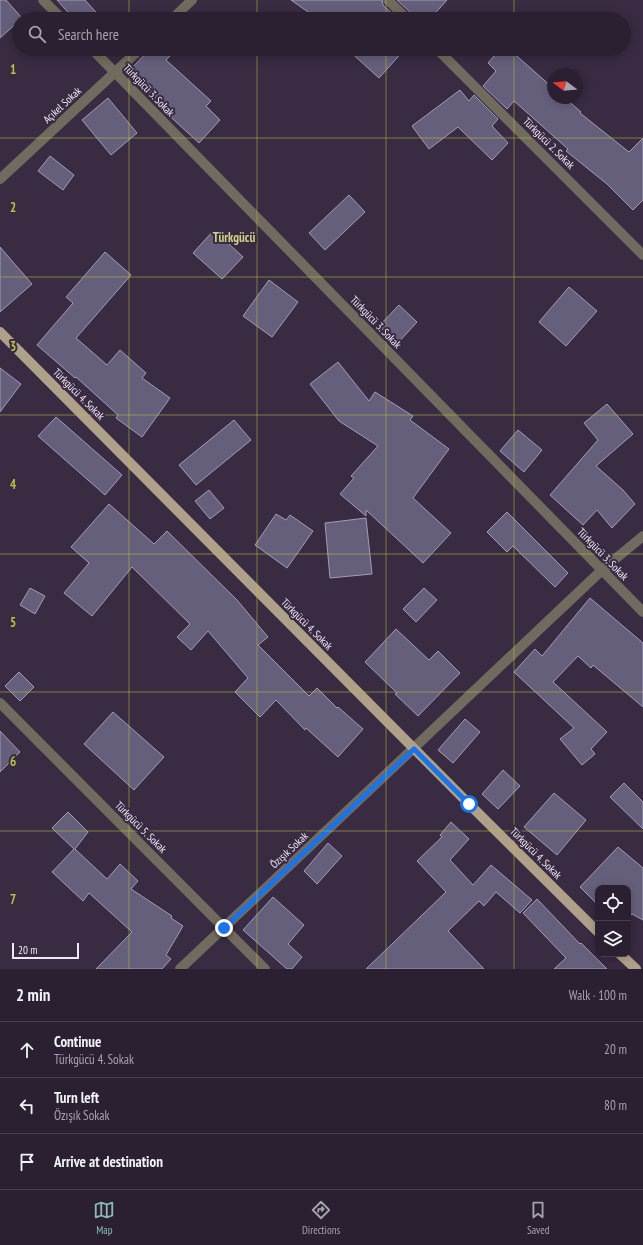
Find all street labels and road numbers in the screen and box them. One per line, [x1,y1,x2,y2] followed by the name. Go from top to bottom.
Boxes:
[120,61,178,120] street label: Türkgücü 3. Sokak
[40,83,85,126] street label: Açıkel Sokak
[520,114,578,172] street label: Türkgücü 2. Sokak
[347,293,405,352] street label: Türkgücü 3. Sokak
[50,365,108,423] street label: Türkgücü 4. Sokak
[574,525,632,584] street label: Türkgücü 3. Sokak
[278,595,336,653] street label: Türkgücü 4. Sokak
[112,798,170,856] street label: Türkgücü 5. Sokak
[507,824,565,882] street label: Türkgücü 4. Sokak
[267,828,312,871] street label: Özışık Sokak

